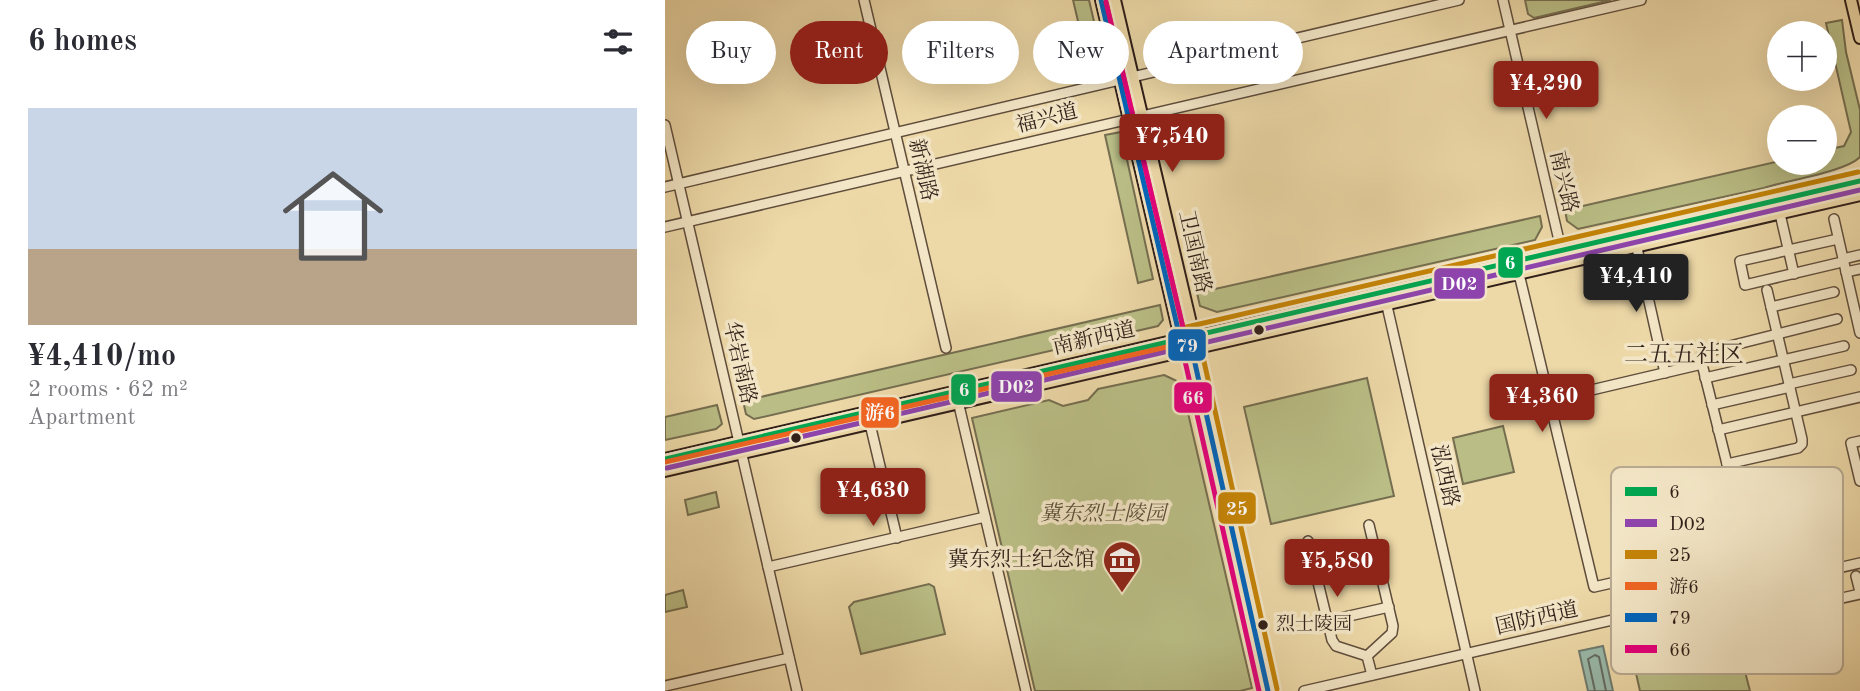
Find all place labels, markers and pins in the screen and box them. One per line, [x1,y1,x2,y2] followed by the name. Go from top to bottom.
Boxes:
[1489,61,1603,121] pin: ¥4,290
[1115,114,1229,174] pin: ¥7,540
[1579,254,1693,314] pin: ¥4,410
[1252,323,1266,337] unlabelled marker
[1485,374,1599,434] pin: ¥4,360
[789,431,803,445] unlabelled marker
[816,468,930,528] pin: ¥4,630
[1101,539,1143,594] museum icon: 冀东烈士纪念馆
[1280,540,1394,599] pin: ¥5,580
[948,548,1095,571] place label: 冀东烈士纪念馆
[1276,614,1352,635] place label: 烈士陵园
[1256,618,1270,632] marker: 烈士陵园

